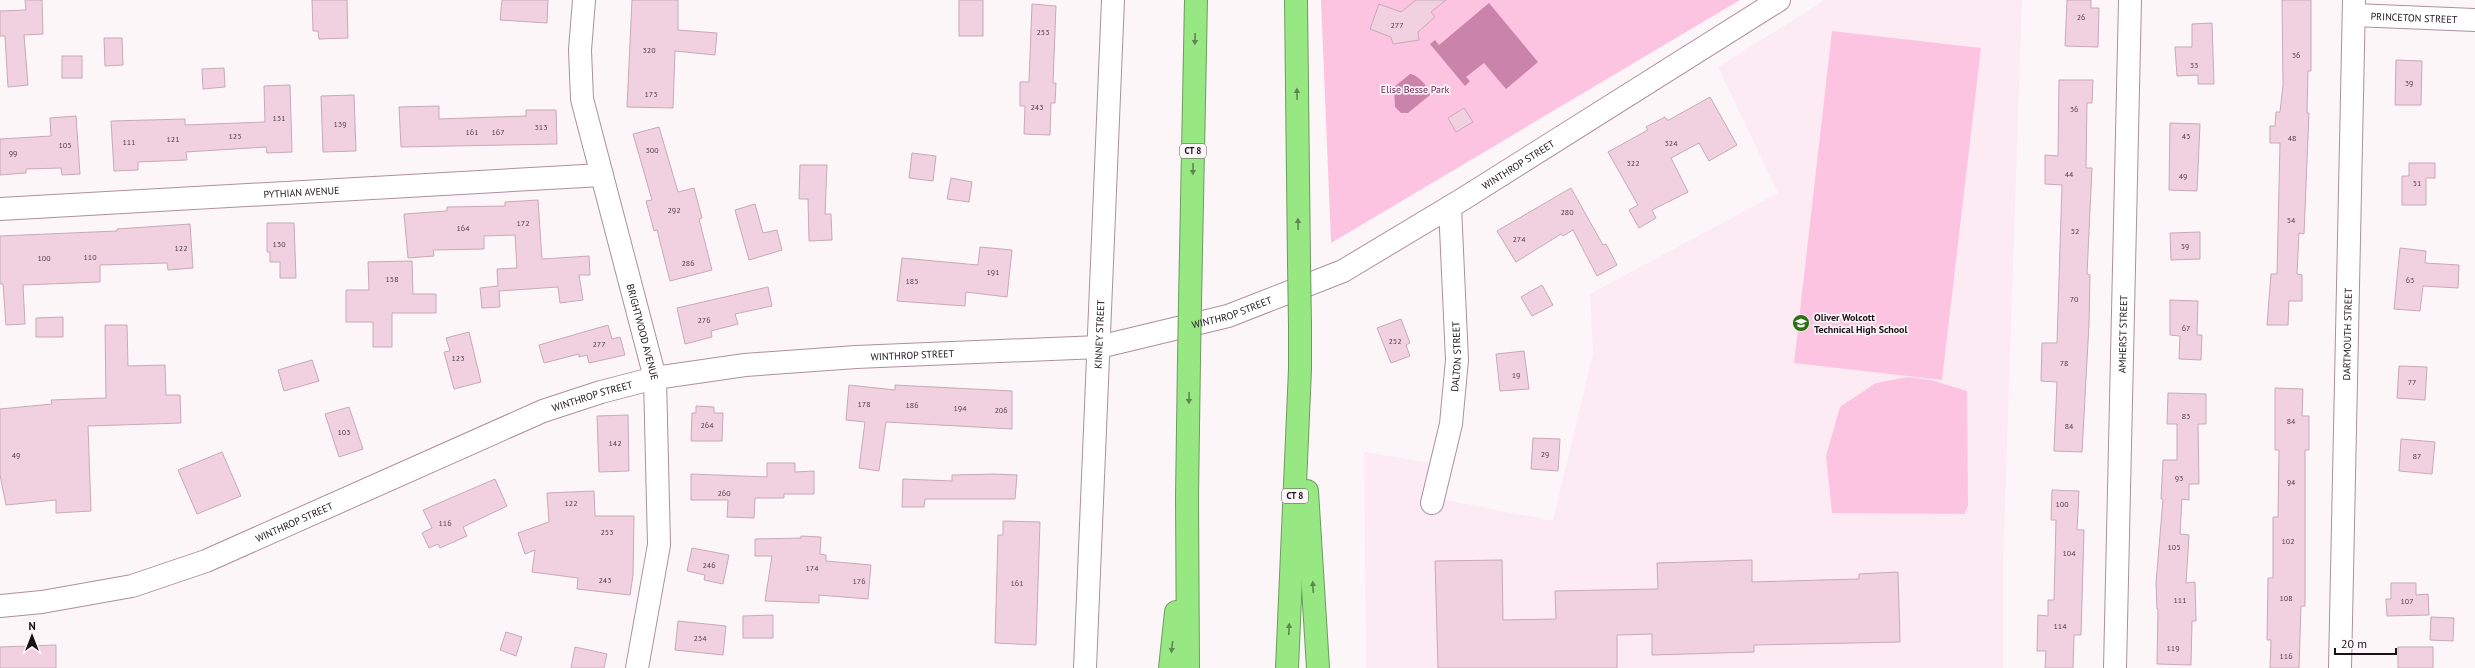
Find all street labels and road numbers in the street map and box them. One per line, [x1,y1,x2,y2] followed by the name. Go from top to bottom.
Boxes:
[2370,10,2458,26] street label: PRINCETON STREET
[1479,137,1558,193] street label: WINTHROP STREET
[1180,144,1206,158] road number: CT 8
[263,184,340,201] street label: PYTHIAN AVENUE
[624,283,661,382] street label: BRIGHTWOOD AVENUE
[2340,287,2355,380] street label: DARTMOUTH STREET
[1190,293,1274,332] street label: WINTHROP STREET
[2116,294,2130,373] street label: AMHERST STREET
[1092,299,1107,369] street label: KINNEY STREET
[1448,321,1464,392] street label: DALTON STREET
[870,347,955,363] street label: WINTHROP STREET
[550,378,634,415] street label: WINTHROP STREET
[1282,489,1308,503] road number: CT 8
[253,499,335,545] street label: WINTHROP STREET

